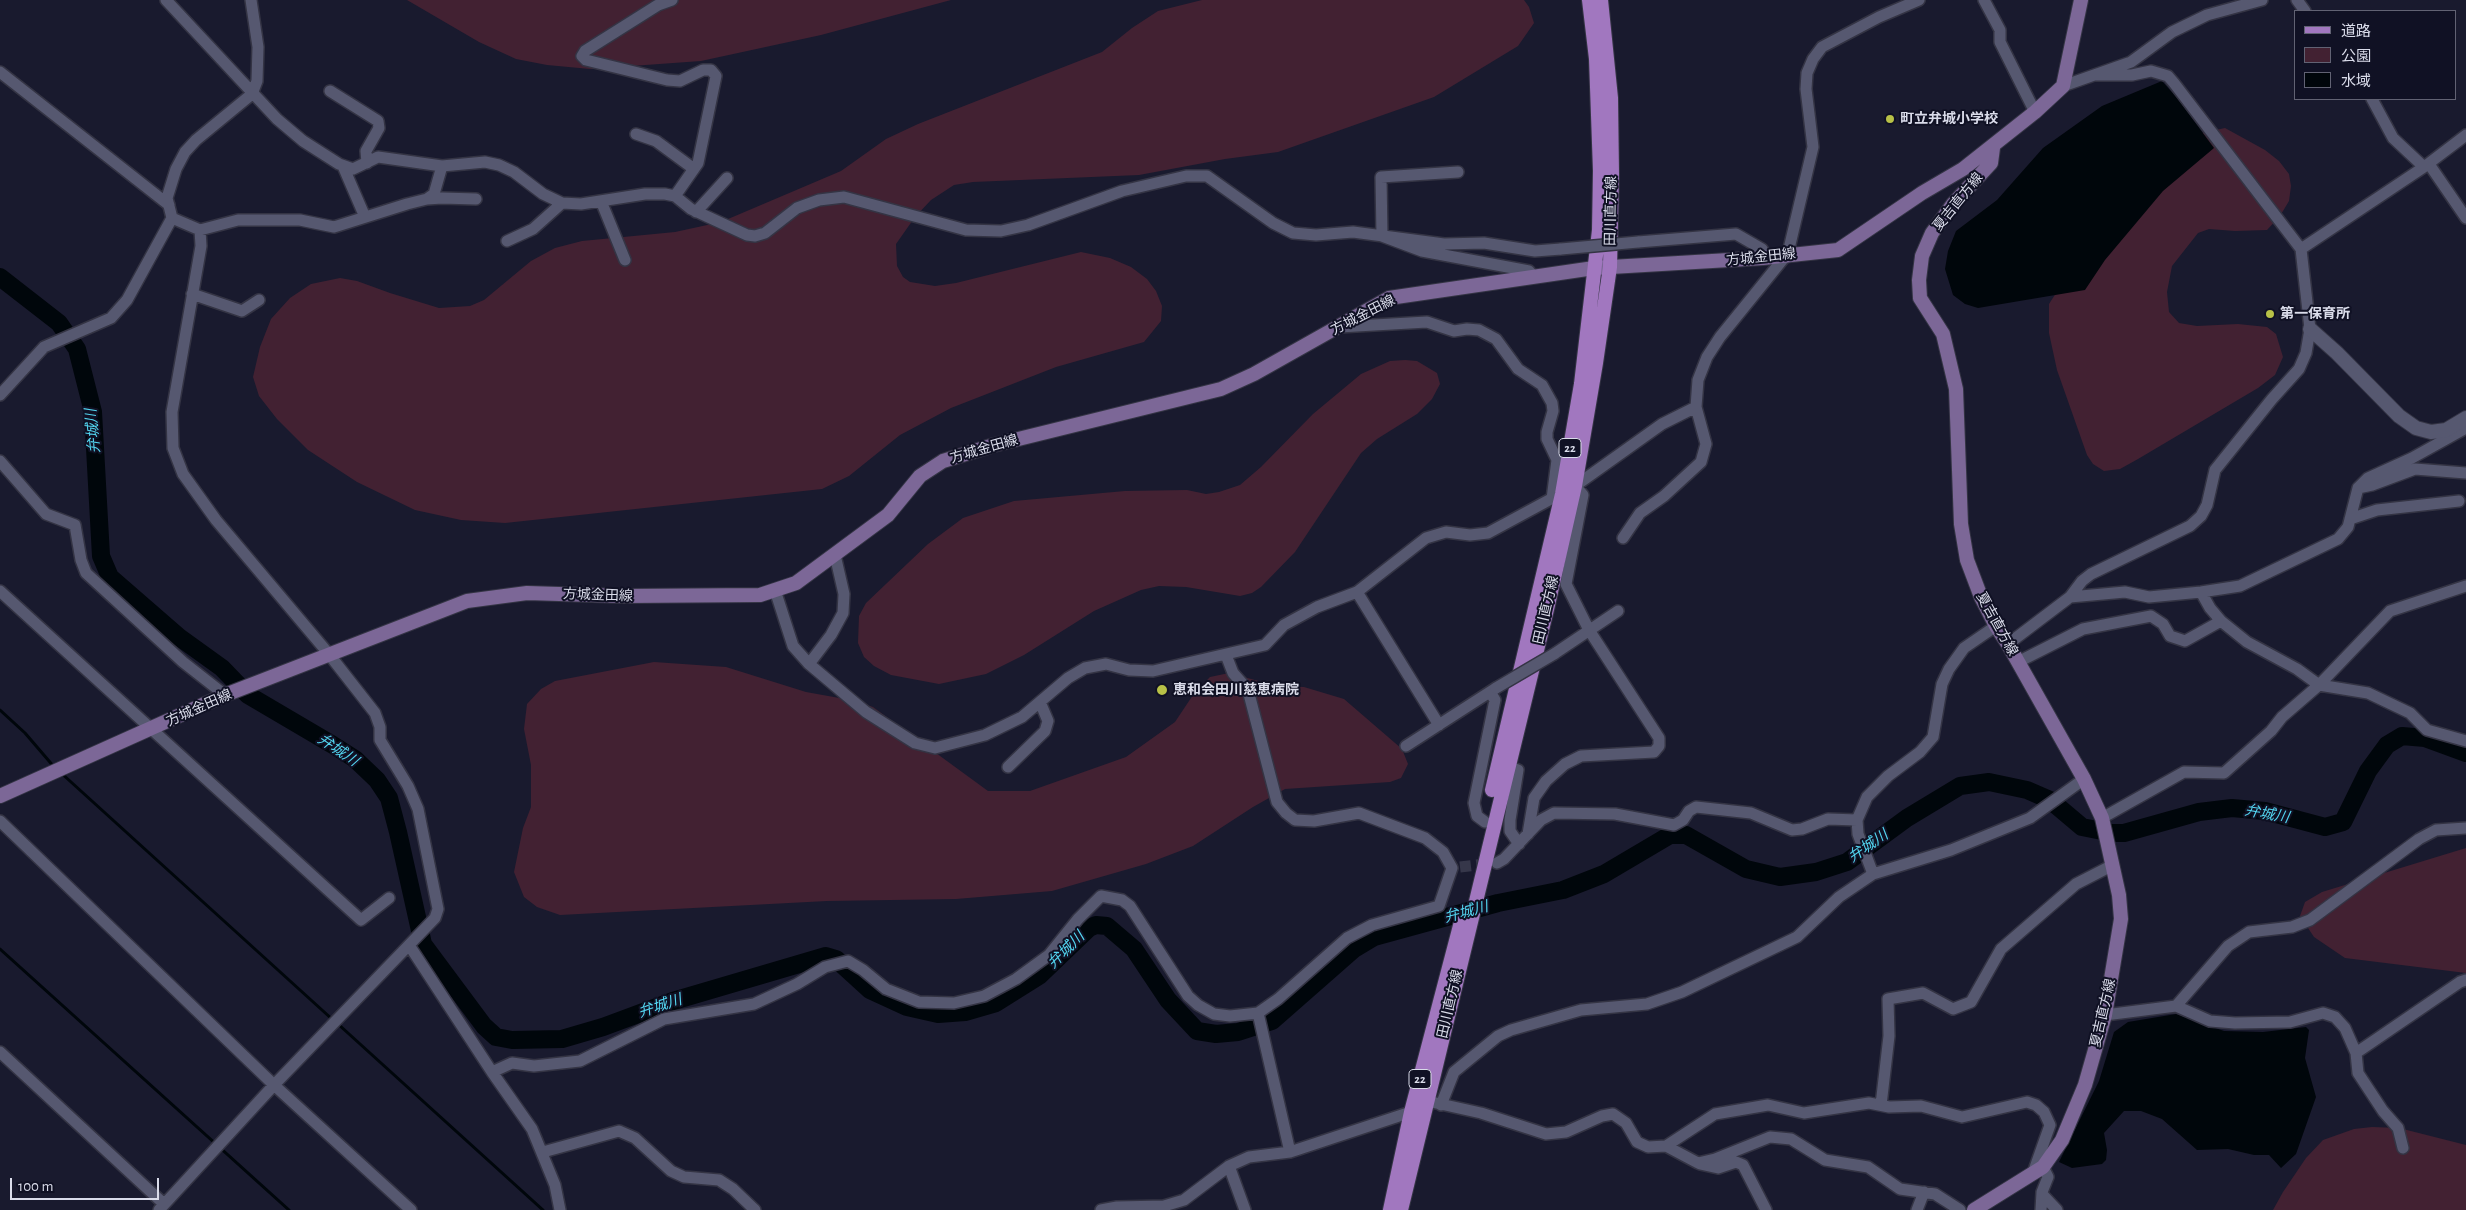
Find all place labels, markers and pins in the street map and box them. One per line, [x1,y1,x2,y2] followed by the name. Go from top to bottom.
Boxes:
[1900,111,1998,127] place label: 町立弁城小学校
[1884,113,1896,125] marker: 町立弁城小学校
[2280,306,2350,322] place label: 第一保育所
[2264,308,2276,320] marker: 第一保育所
[1173,682,1299,698] place label: 恵和会田川慈恵病院
[1155,683,1169,697] marker: 恵和会田川慈恵病院

